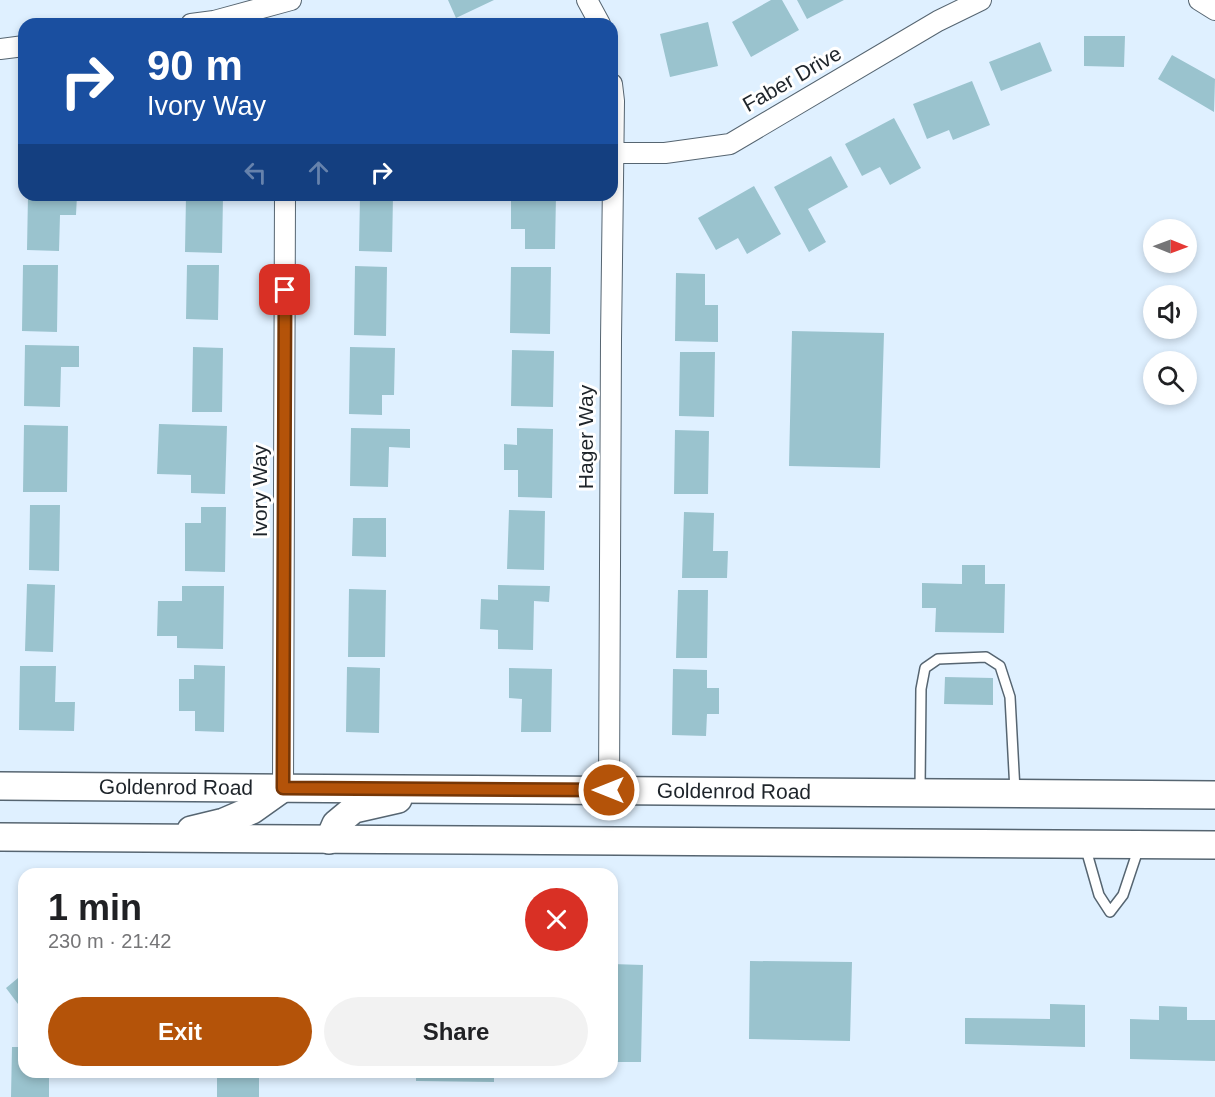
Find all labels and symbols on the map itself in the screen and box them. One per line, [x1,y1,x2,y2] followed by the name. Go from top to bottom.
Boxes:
[738,41,845,116] street label: Faber Drive
[1143,219,1197,273] north arrow
[259,264,310,315] pin
[574,384,597,489] street label: Hager Way
[248,444,271,537] street label: Ivory Way
[577,758,641,822] position arrow
[99,775,253,799] street label: Goldenrod Road
[657,779,811,803] street label: Goldenrod Road

